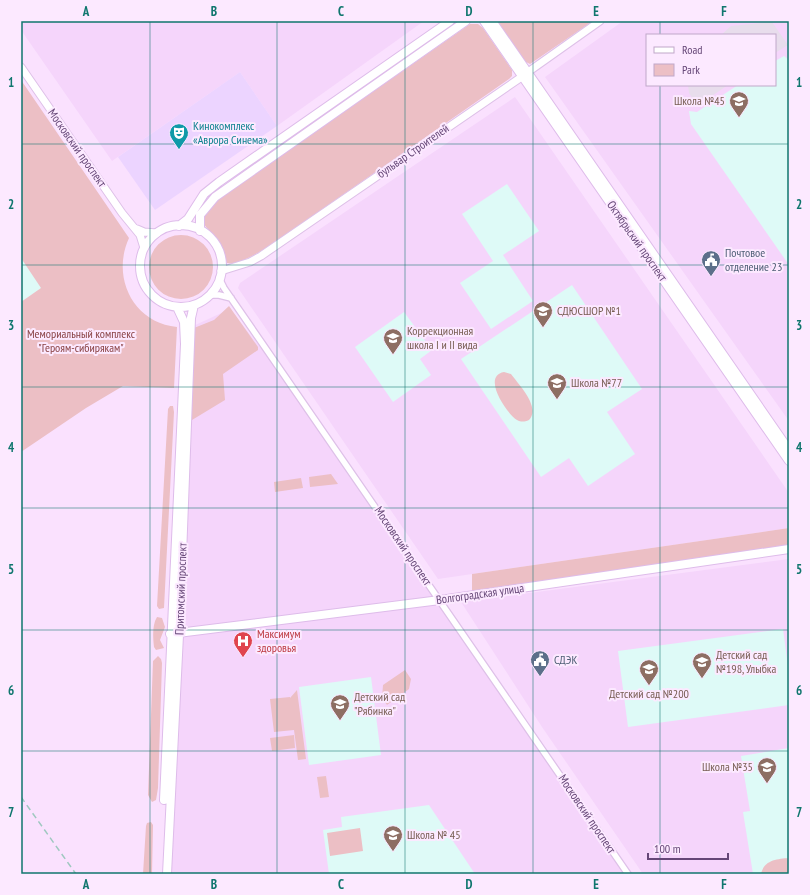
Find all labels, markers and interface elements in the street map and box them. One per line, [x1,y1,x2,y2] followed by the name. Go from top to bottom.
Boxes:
[82,3,90,20] text: A
[211,3,217,20] text: B
[338,3,344,20] text: C
[466,3,473,20] text: D
[593,3,599,20] text: E
[721,3,727,20] text: F
[646,34,776,86] legend
[682,42,702,57] text: Road
[682,62,700,77] text: Park
[8,74,14,91] text: 1
[796,74,802,91] text: 1
[728,90,750,118] school or university icon: Школа №45
[674,93,725,108] place label: Школа №45
[45,106,110,190] street label: Московский проспект
[193,118,268,147] place label: Кинокомплекс «Аврора Синема»
[374,120,452,181] street label: бульвар Строителей
[168,122,190,150] theatre icon: Кинокомплекс «Аврора Синема»
[8,196,14,213] text: 2
[796,196,802,213] text: 2
[604,198,671,284] street label: Октябрьский проспект
[725,245,782,274] place label: Почтовое отделение 23
[700,249,722,277] public building icon: Почтовое отделение 23
[532,300,554,328] school or university icon: СДЮСШОР №1
[557,303,621,318] place label: СДЮСШОР №1
[8,317,14,334] text: 3
[796,317,802,334] text: 3
[407,323,478,352] place label: Коррекционная школа I и II вида
[27,326,136,355] park label: Мемориальный комплекс "Героям-сибирякам"
[382,327,404,355] school or university icon: Коррекционная школа I и II вида
[546,372,568,400] school or university icon: Школа №77
[571,375,622,390] place label: Школа №77
[8,439,15,456] text: 4
[796,439,803,456] text: 4
[371,503,435,588] street label: Московский проспект
[171,542,190,635] street label: Притомский проспект
[8,561,14,578] text: 5
[796,561,802,578] text: 5
[435,580,525,607] street label: Волгоградская улица
[257,626,301,655] place label: Максимум здоровья
[232,630,254,658] hospital icon: Максимум здоровья
[716,647,776,676] place label: Детский сад №198, Улыбка
[529,649,551,677] public building icon: СДЭК
[691,651,713,679] school or university icon: Детский сад №198, Улыбка
[554,652,577,667] place label: СДЭК
[638,658,660,686] school or university icon: Детский сад №200
[8,682,14,699] text: 6
[796,682,802,699] text: 6
[609,686,689,701] place label: Детский сад №200
[354,689,406,718] place label: Детский сад "Рябинка"
[329,693,351,721] school or university icon: Детский сад "Рябинка"
[756,756,778,784] school or university icon: Школа №35
[702,759,753,774] place label: Школа №35
[555,771,619,856] street label: Московский проспект
[8,804,14,821] text: 7
[796,804,802,821] text: 7
[382,824,404,852] school or university icon: Школа № 45
[407,827,461,842] place label: Школа № 45
[648,835,728,861] scale bar
[654,841,681,856] text: 100 m
[82,876,90,893] text: A
[211,876,217,893] text: B
[338,876,344,893] text: C
[466,876,473,893] text: D
[593,876,599,893] text: E
[721,876,727,893] text: F

